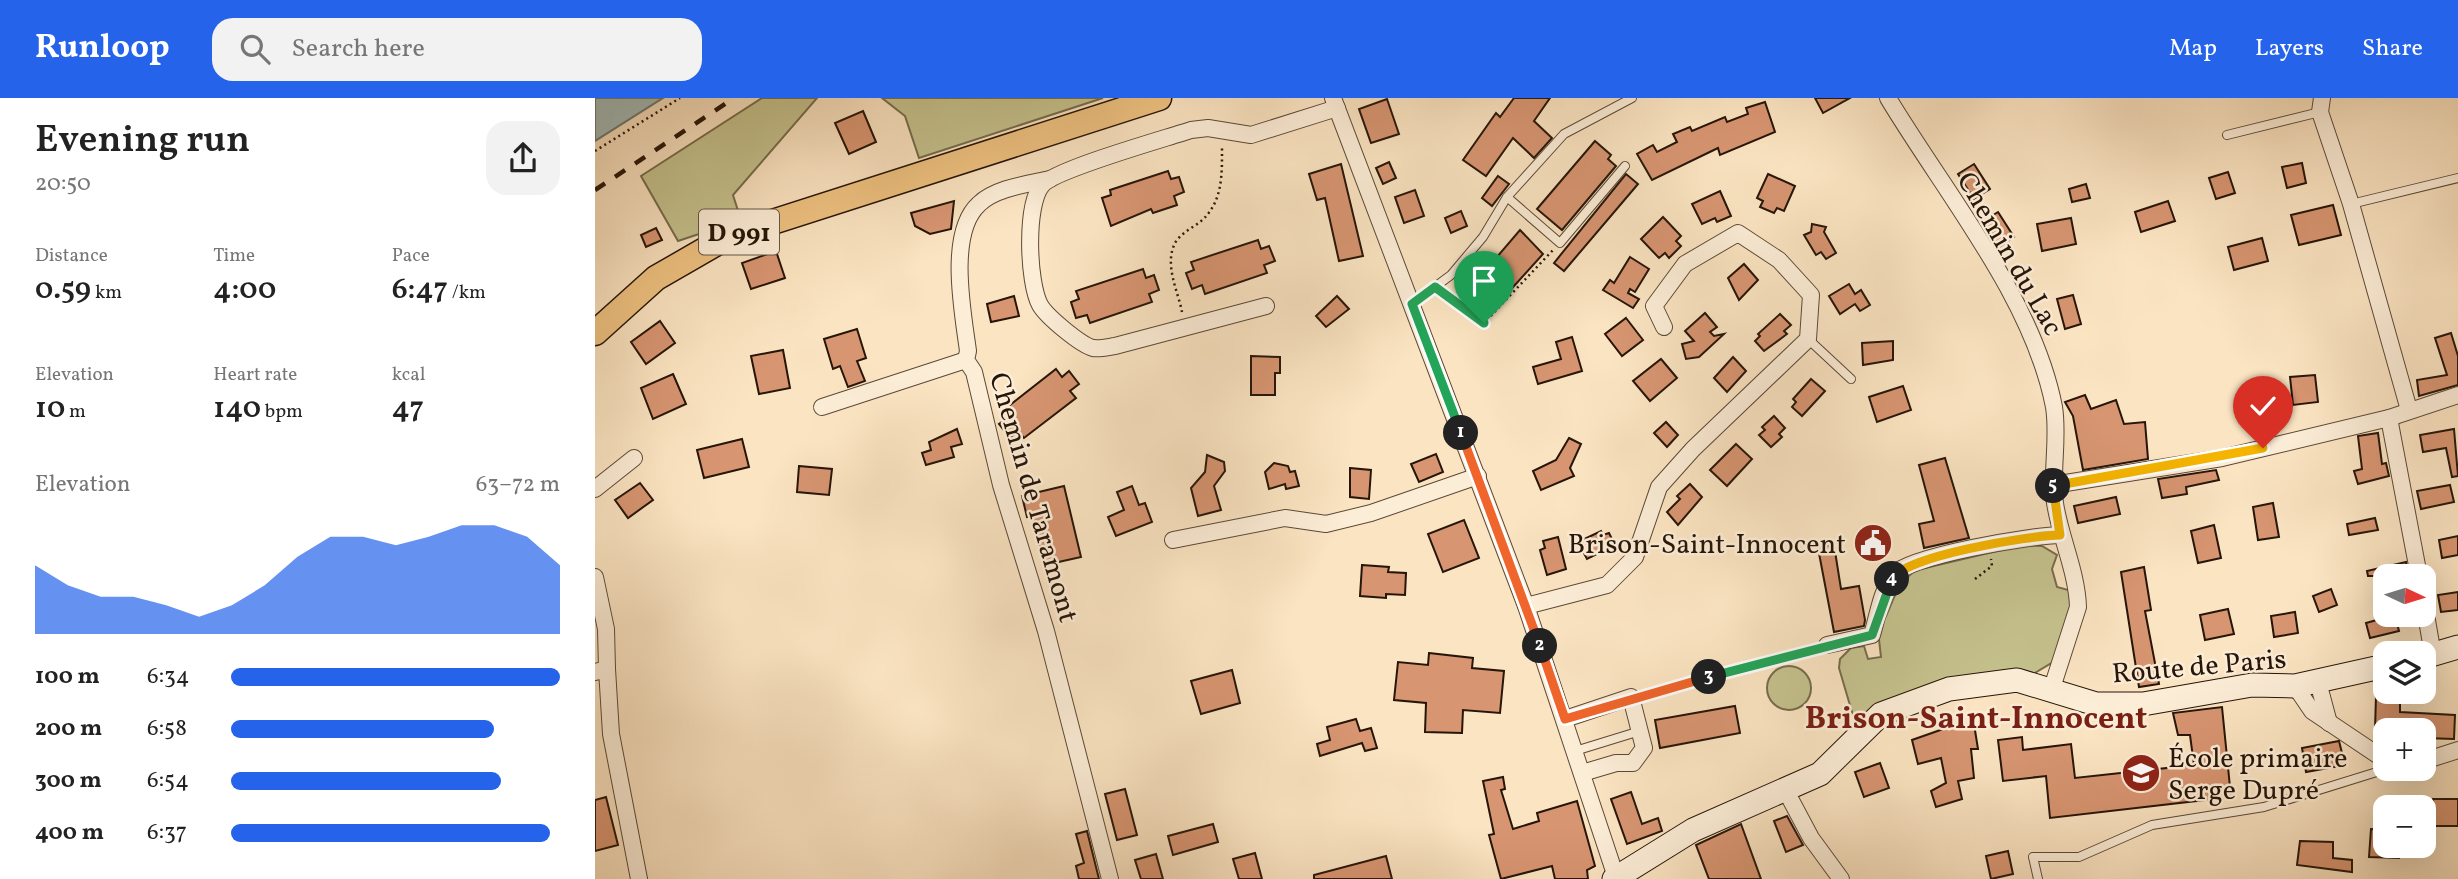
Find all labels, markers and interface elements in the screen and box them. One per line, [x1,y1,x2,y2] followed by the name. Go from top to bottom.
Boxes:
[212,18,702,81] search box
[35,26,170,72] text: Runloop
[236,30,274,68] icon: search
[292,31,425,67] text: Search here
[2169,32,2217,66] text: Map
[2255,32,2324,66] text: Layers
[2362,32,2423,66] text: Share
[35,115,250,168] text: Evening run
[486,121,560,195] button: share
[1946,165,2071,343] street label: Chemin du Lac
[35,168,91,200] text: 20:50
[699,209,779,254] road number: D 991
[35,243,108,269] text: Distance
[213,243,255,269] text: Time
[392,243,430,269] text: Pace
[1454,251,1514,323] pin
[1465,262,1503,300] icon: arrive
[35,269,91,311] text: 0.59
[213,269,276,311] text: 4:00
[392,269,448,311] text: 6:47
[91,280,122,306] text: km
[448,280,486,306] text: /km
[35,362,114,388] text: Elevation
[213,362,297,388] text: Heart rate
[392,362,425,388] text: kcal
[978,368,1087,627] street label: Chemin de Taramont
[2233,376,2293,448] pin
[2244,387,2282,425] icon: check
[35,388,65,430] text: 10
[213,388,261,430] text: 140
[392,388,424,430] text: 47
[65,399,86,425] text: m
[261,399,303,425] text: bpm
[1443,416,1479,450] pin: 1
[1457,419,1464,445] text: 1
[2035,468,2071,504] pin: 5
[35,469,131,501] text: Elevation
[476,469,560,501] text: 63–72 m
[2048,472,2057,498] text: 5
[1852,522,1894,564] public building icon: Brison-Saint-Innocent
[1568,526,1846,565] place label: Brison-Saint-Innocent
[1875,561,1909,596] pin: 4
[2373,564,2436,626] north arrow
[2373,564,2436,858] map controls
[1886,565,1897,591] text: 4
[1523,628,1557,664] pin: 2
[1535,632,1544,658] text: 2
[2110,640,2288,695] street label: Route de Paris
[2373,641,2436,704] button: layers
[1691,660,1727,694] pin: 3
[35,661,100,693] text: 100 m
[147,661,190,693] text: 6:34
[1704,663,1713,689] text: 3
[1805,698,2147,742] district label: Brison-Saint-Innocent
[35,713,102,745] text: 200 m
[147,713,187,745] text: 6:58
[2373,718,2436,781] button: +
[2168,740,2348,811] place label: École primaire Serge Dupré
[2120,752,2162,794] school or university icon: École primaire Serge Dupré
[35,765,102,797] text: 300 m
[147,765,189,797] text: 6:54
[2373,795,2436,858] button: −
[35,817,104,849] text: 400 m
[147,817,187,849] text: 6:37

